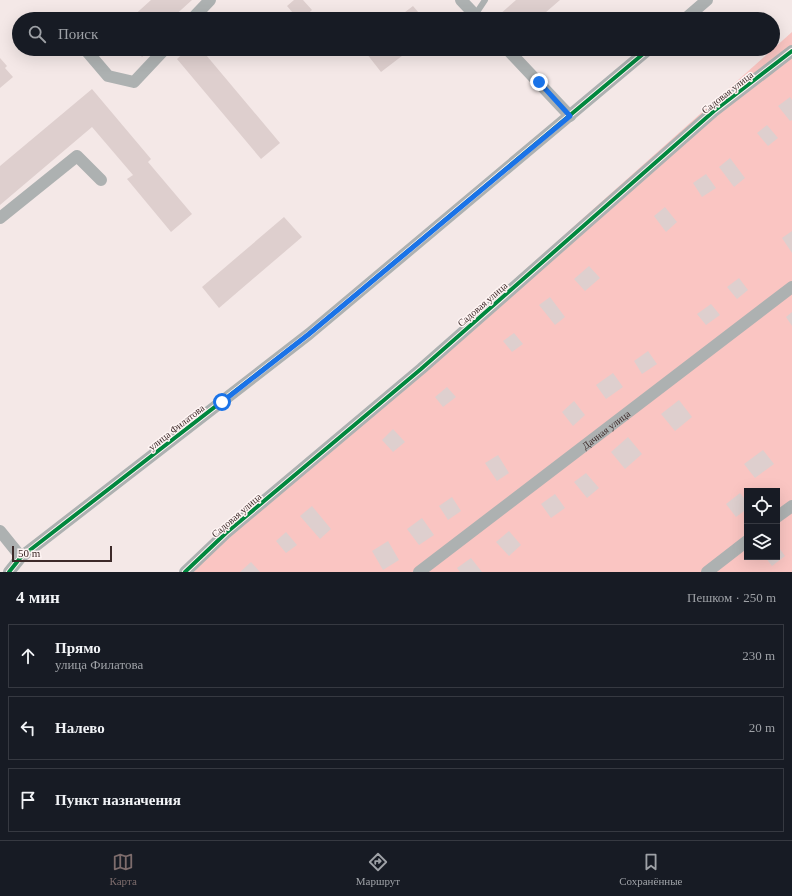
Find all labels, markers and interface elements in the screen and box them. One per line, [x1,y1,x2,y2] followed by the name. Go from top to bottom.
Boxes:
[12,12,780,56] search box
[26,23,48,45] icon: search
[58,26,98,42] text: Поиск
[699,69,756,116] street label: Садовая улица
[530,73,548,91] route end
[455,280,510,329] street label: Садовая улица
[213,393,231,411] route start
[146,402,207,453] street label: улица Филатова
[580,408,633,452] street label: Дачная улица
[744,488,780,560] map controls
[744,488,780,524] button: locate
[209,491,264,540] street label: Садовая улица
[744,524,780,560] button: layers
[12,544,112,563] scale bar
[18,547,40,559] text: 50 m
[16,588,60,607] text: 4 мин
[687,590,776,605] text: Пешком · 250 m
[55,640,101,656] text: Прямо
[17,645,39,667] icon: ahead
[742,648,775,663] text: 230 m
[55,657,143,672] text: улица Филатова
[17,717,39,739] icon: left
[55,720,105,736] text: Налево
[749,720,775,735] text: 20 m
[17,789,39,811] icon: arrive
[55,792,181,808] text: Пункт назначения
[110,851,137,887] tab: Карта
[356,851,400,887] tab: Маршрут
[619,851,682,887] tab: Сохранённые

